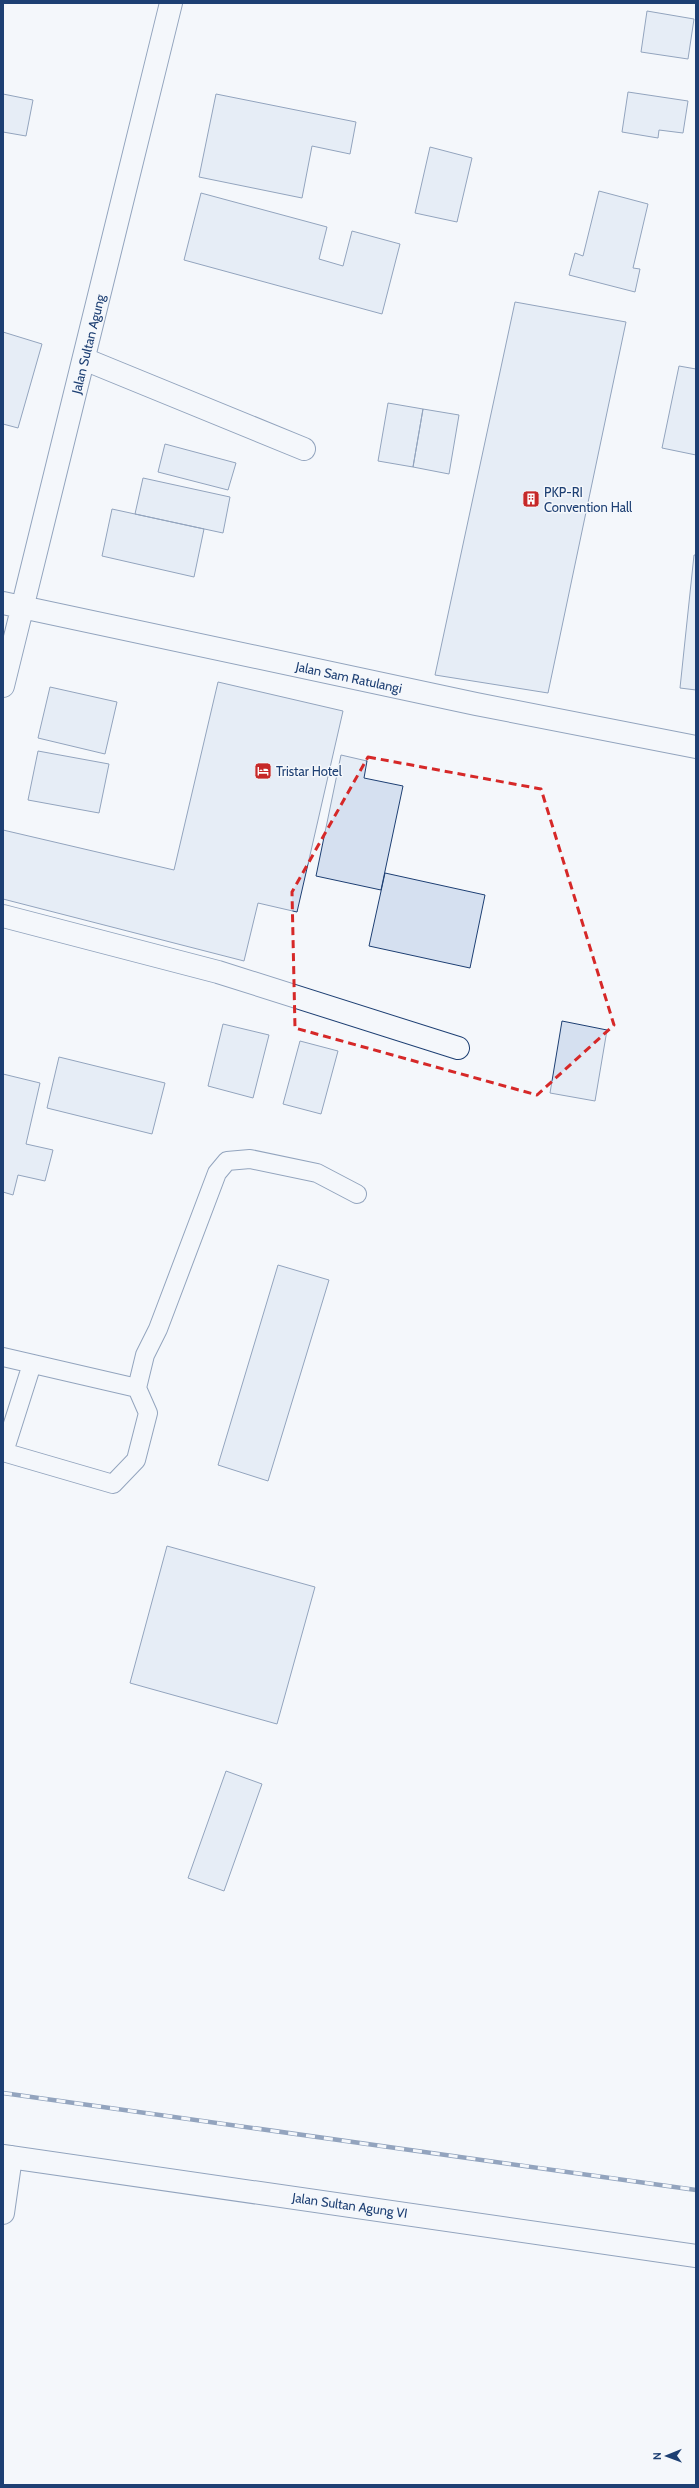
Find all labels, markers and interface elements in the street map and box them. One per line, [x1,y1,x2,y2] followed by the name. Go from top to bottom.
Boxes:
[68,292,108,396] street label: Jalan Sultan Agung
[544,484,632,515] place label: PKP-RI Convention Hall
[521,489,541,509] building icon: PKP-RI Convention Hall
[293,658,404,696] street label: Jalan Sam Ratulangi
[253,761,273,781] hotel icon: Tristar Hotel
[276,763,342,779] place label: Tristar Hotel
[290,2189,409,2221] street label: Jalan Sultan Agung VI
[647,2436,687,2476] north arrow
[650,2452,664,2460] text: N

